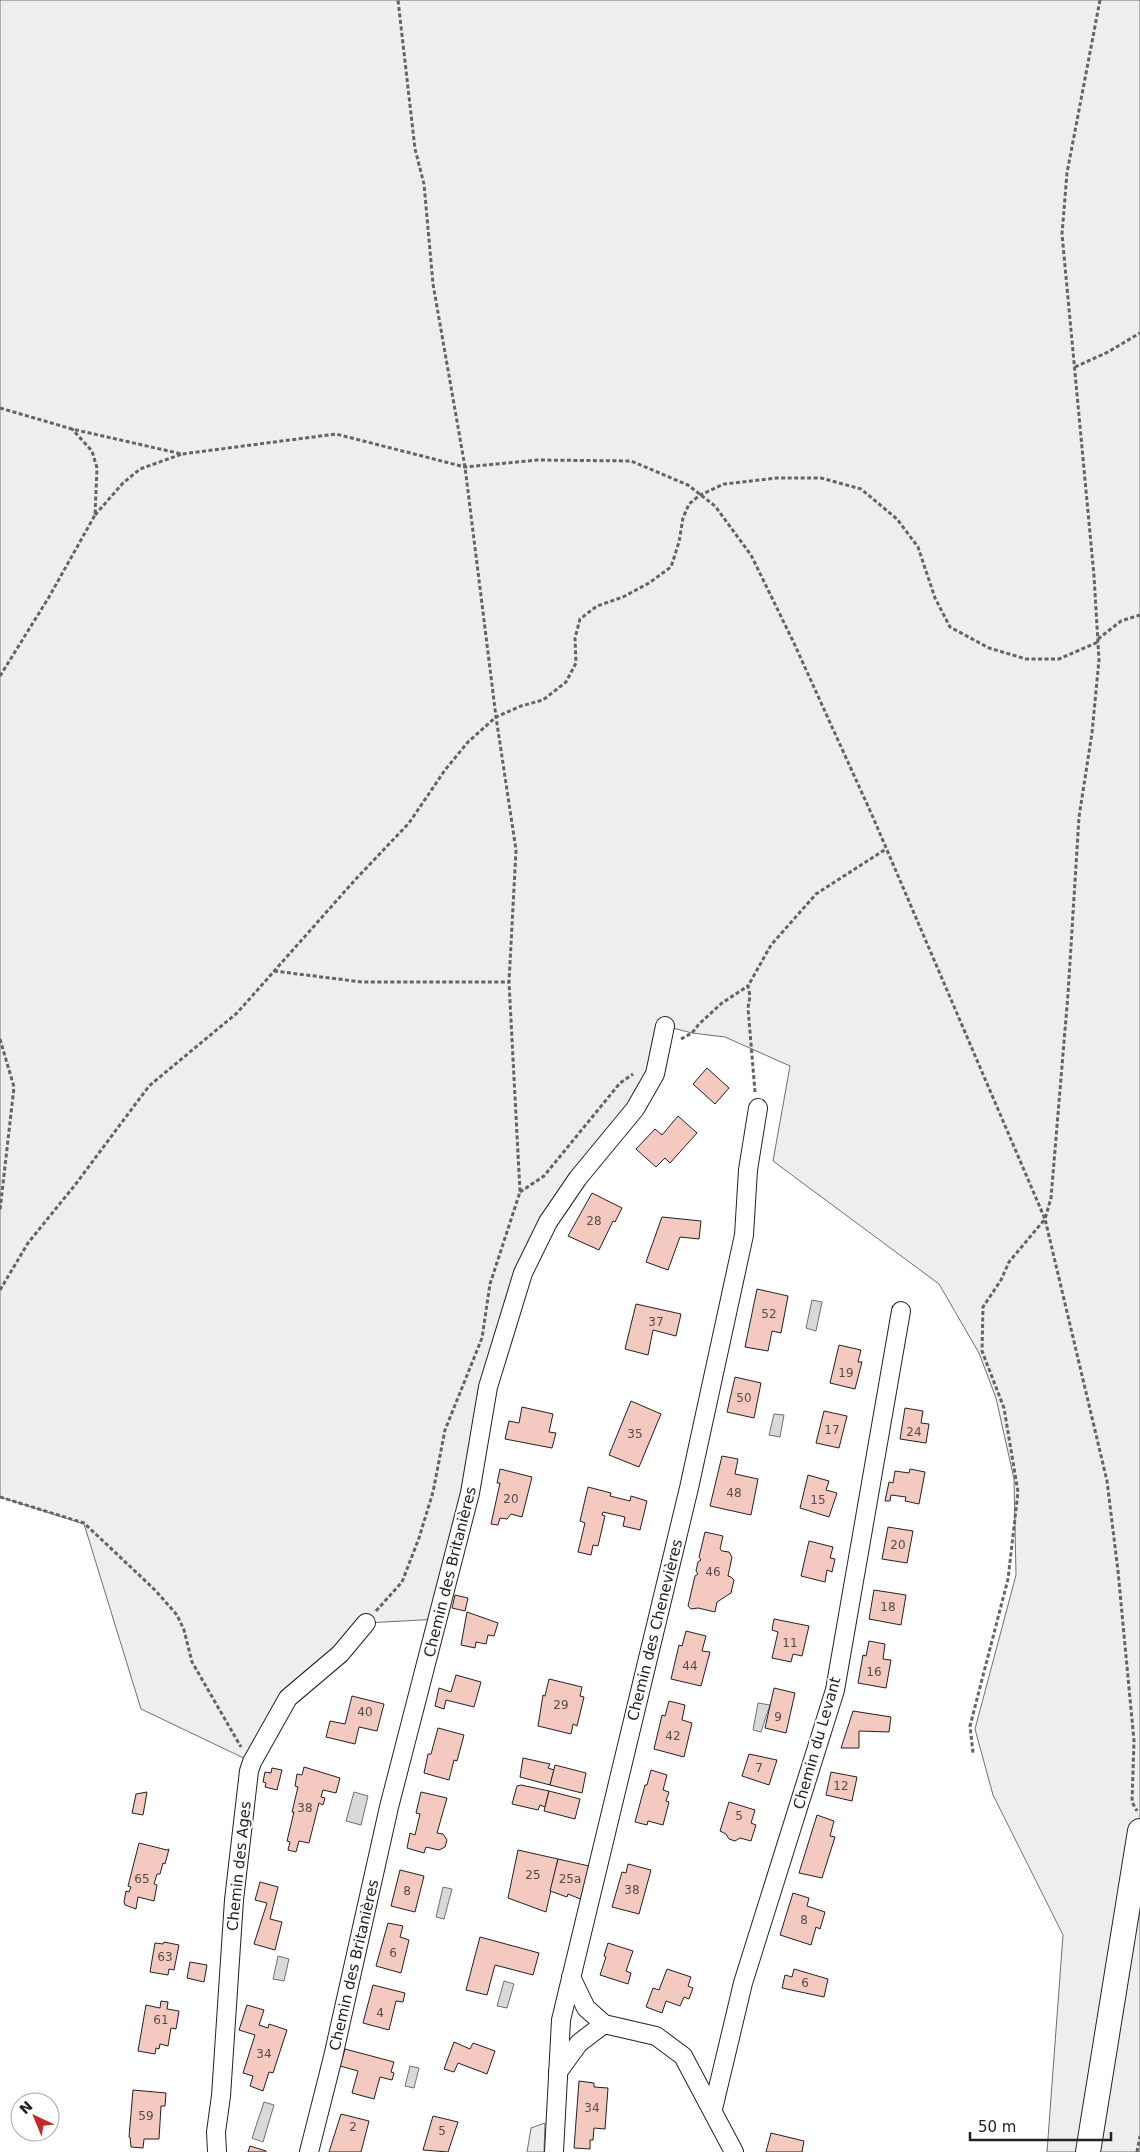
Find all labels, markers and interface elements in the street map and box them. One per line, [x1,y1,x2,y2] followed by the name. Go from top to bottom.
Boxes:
[586,1214,602,1228] house number: 28
[761,1307,777,1321] house number: 52
[648,1315,664,1329] house number: 37
[838,1366,854,1380] house number: 19
[736,1391,752,1405] house number: 50
[824,1423,840,1437] house number: 17
[906,1425,922,1439] house number: 24
[627,1427,643,1441] house number: 35
[420,1485,480,1659] street label: Chemin des Britanières
[726,1486,742,1500] house number: 48
[503,1492,519,1506] house number: 20
[810,1493,826,1507] house number: 15
[624,1537,686,1723] street label: Chemin des Chenevières
[890,1538,906,1552] house number: 20
[705,1565,721,1579] house number: 46
[880,1600,896,1614] house number: 18
[782,1636,798,1650] house number: 11
[682,1659,698,1673] house number: 44
[866,1665,882,1679] house number: 16
[789,1675,845,1811] street label: Chemin du Levant
[553,1698,569,1712] house number: 29
[357,1705,373,1719] house number: 40
[774,1710,782,1724] house number: 9
[665,1729,681,1743] house number: 42
[755,1761,763,1775] house number: 7
[833,1779,849,1793] house number: 12
[223,1800,255,1932] street label: Chemin des Ages
[297,1801,313,1815] house number: 38
[735,1809,743,1823] house number: 5
[525,1868,541,1882] house number: 25
[134,1872,150,1886] house number: 65
[559,1872,581,1886] house number: 25a
[326,1877,383,2052] street label: Chemin des Britanières
[624,1883,640,1897] house number: 38
[403,1884,411,1898] house number: 8
[800,1913,808,1927] house number: 8
[389,1946,397,1960] house number: 6
[157,1950,173,1964] house number: 63
[801,1976,809,1990] house number: 6
[376,2006,384,2020] house number: 4
[153,2013,169,2027] house number: 61
[256,2047,272,2061] house number: 34
[10,2092,60,2142] north arrow
[16,2098,36,2117] text: N
[584,2101,600,2115] house number: 34
[138,2109,154,2123] house number: 59
[970,2110,1111,2142] scale bar
[978,2118,1016,2136] text: 50 m
[349,2120,357,2134] house number: 2
[438,2124,446,2138] house number: 5

